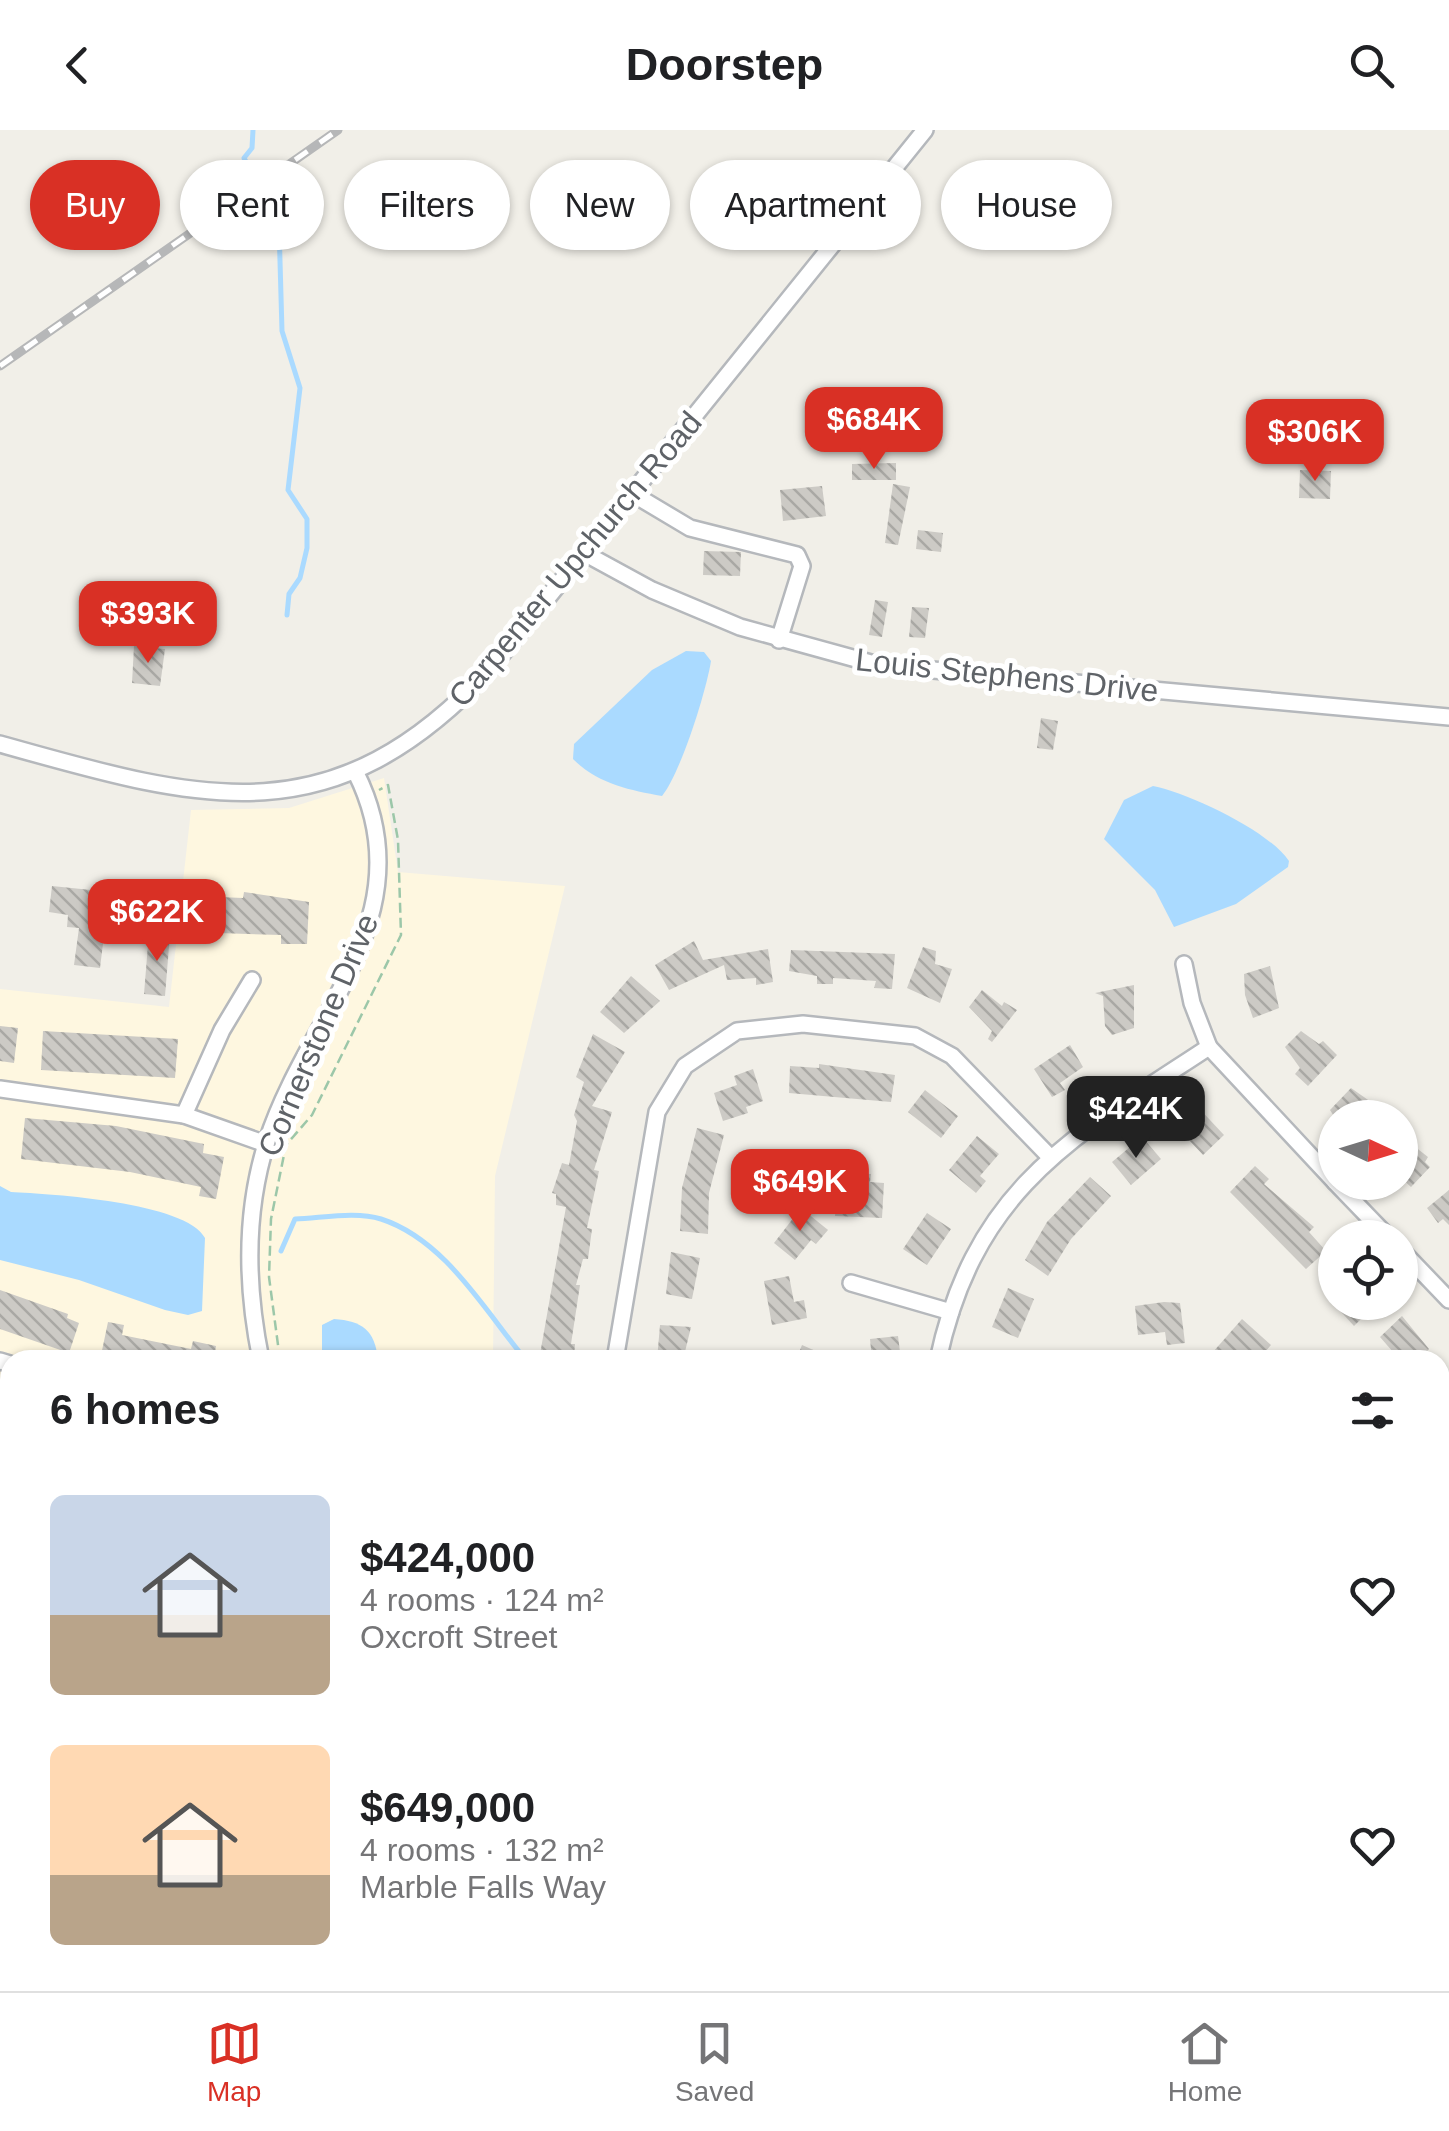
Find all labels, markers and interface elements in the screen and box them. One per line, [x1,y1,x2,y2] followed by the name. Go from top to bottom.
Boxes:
[50,38,105,93] icon: back
[1344,38,1399,93] icon: search
[626,39,823,90] text: Doorstep
[30,160,160,250] chip: Buy
[180,160,324,250] chip: Rent
[344,160,510,250] chip: Filters
[530,160,670,250] chip: New
[690,160,921,250] chip: Apartment
[941,160,1112,250] chip: House
[804,387,944,472] pin: $684K
[1245,399,1385,484] pin: $306K
[827,401,921,437] text: $684K
[441,404,709,714] street label: Carpenter Upchurch Road
[1268,413,1362,449] text: $306K
[78,581,218,666] pin: $393K
[101,595,195,631] text: $393K
[854,641,1160,709] street label: Louis Stephens Drive
[87,879,227,964] pin: $622K
[110,893,204,929] text: $622K
[251,908,385,1162] street label: Cornerstone Drive
[1066,1076,1206,1161] pin: $424K
[1089,1090,1183,1126] text: $424K
[1318,1100,1418,1200] north arrow
[1318,1100,1418,1320] map controls
[730,1149,870,1234] pin: $649K
[753,1163,847,1199] text: $649K
[1318,1220,1418,1320] button: locate
[1345,1383,1400,1438] icon: filters
[50,1386,220,1433] text: 6 homes
[360,1534,535,1581] text: $424,000
[130,1535,250,1655] icon: home
[1345,1568,1400,1623] icon: heart
[360,1582,604,1618] text: 4 rooms · 124 m²
[360,1619,557,1655] text: Oxcroft Street
[360,1784,535,1831] text: $649,000
[130,1785,250,1905] icon: home
[1345,1818,1400,1873] icon: heart
[360,1832,604,1868] text: 4 rooms · 132 m²
[360,1869,606,1905] text: Marble Falls Way
[207,2016,262,2108] tab: Map
[675,2016,754,2108] tab: Saved
[1168,2016,1242,2108] tab: Home

